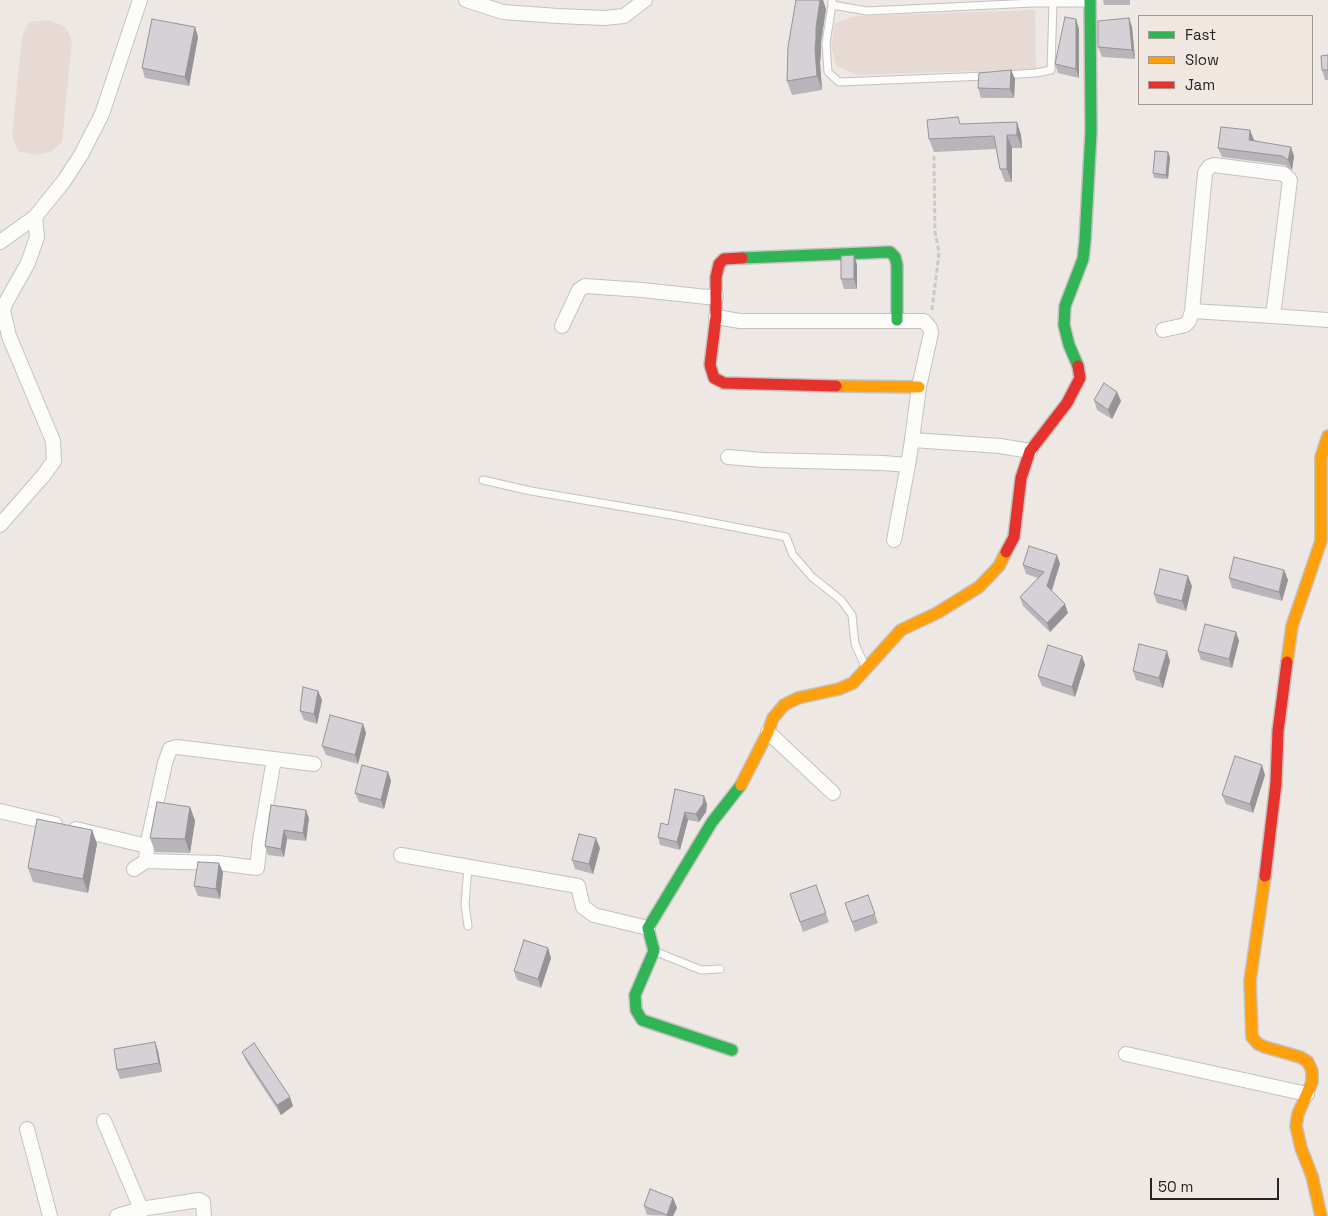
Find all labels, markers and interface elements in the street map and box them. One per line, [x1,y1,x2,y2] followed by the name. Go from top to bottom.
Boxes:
[1138,15,1313,105] legend
[1185,25,1216,44] text: Fast
[1185,50,1219,69] text: Slow
[1185,75,1215,94] text: Jam
[1153,1168,1282,1200] scale bar
[1158,1177,1193,1196] text: 50 m

